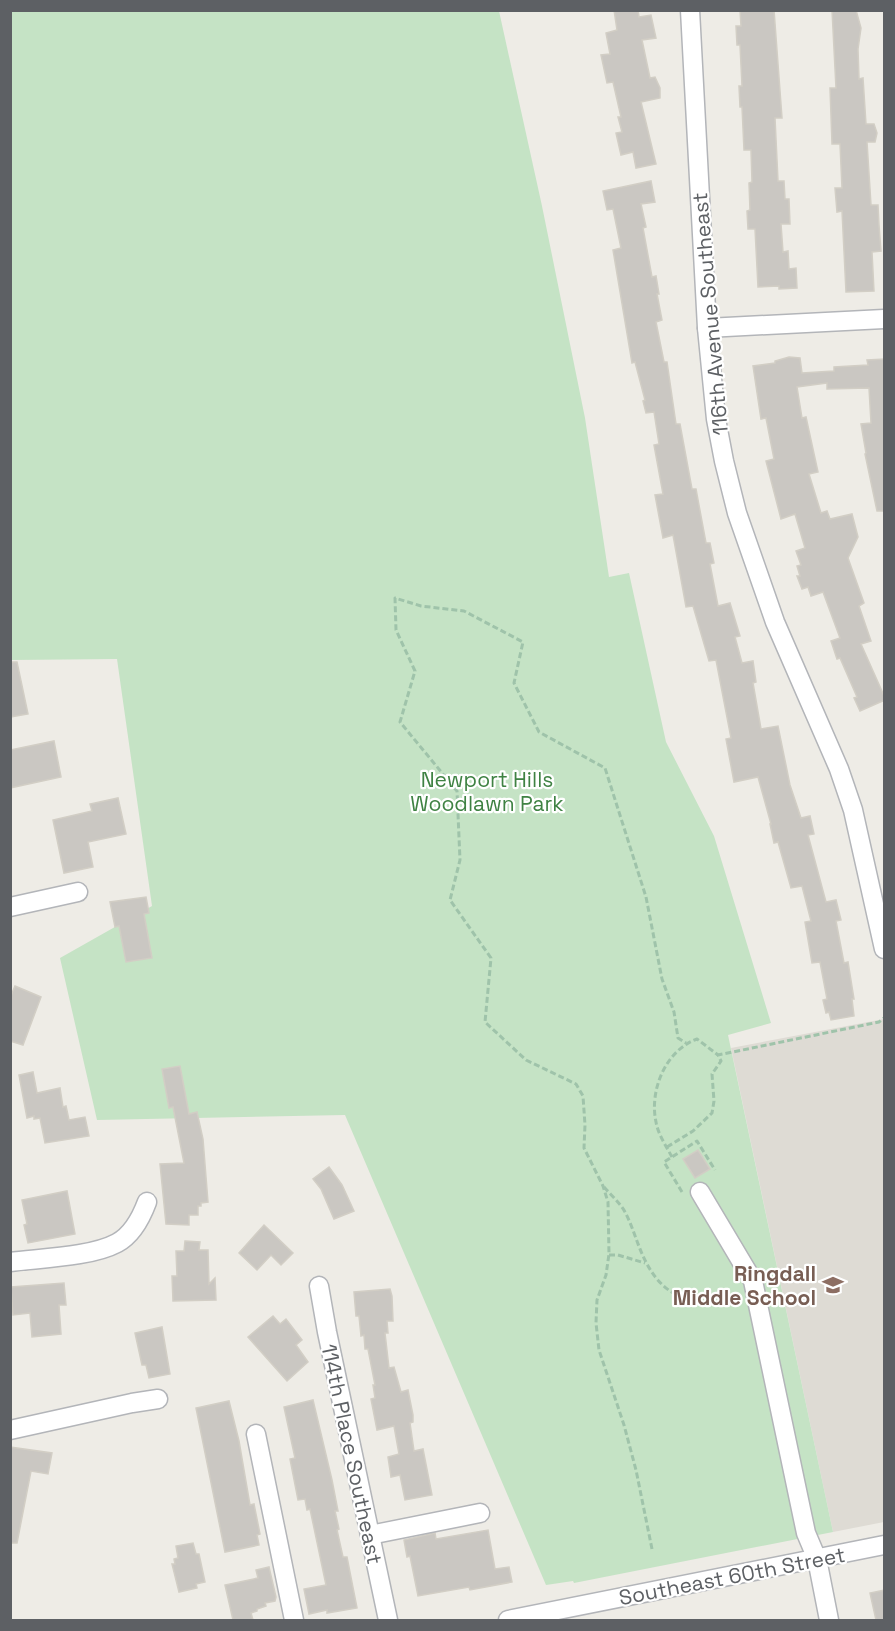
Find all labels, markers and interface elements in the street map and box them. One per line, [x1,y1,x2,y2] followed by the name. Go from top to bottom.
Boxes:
[686,191,734,437] street label: 116th Avenue Southeast
[410,766,564,817] park label: Newport Hills Woodlawn Park
[673,1260,816,1311] place label: Ringdall Middle School
[821,1273,845,1297] school or university icon: Ringdall Middle School
[315,1341,389,1567] street label: 114th Place Southeast
[617,1541,847,1611] street label: Southeast 60th Street

